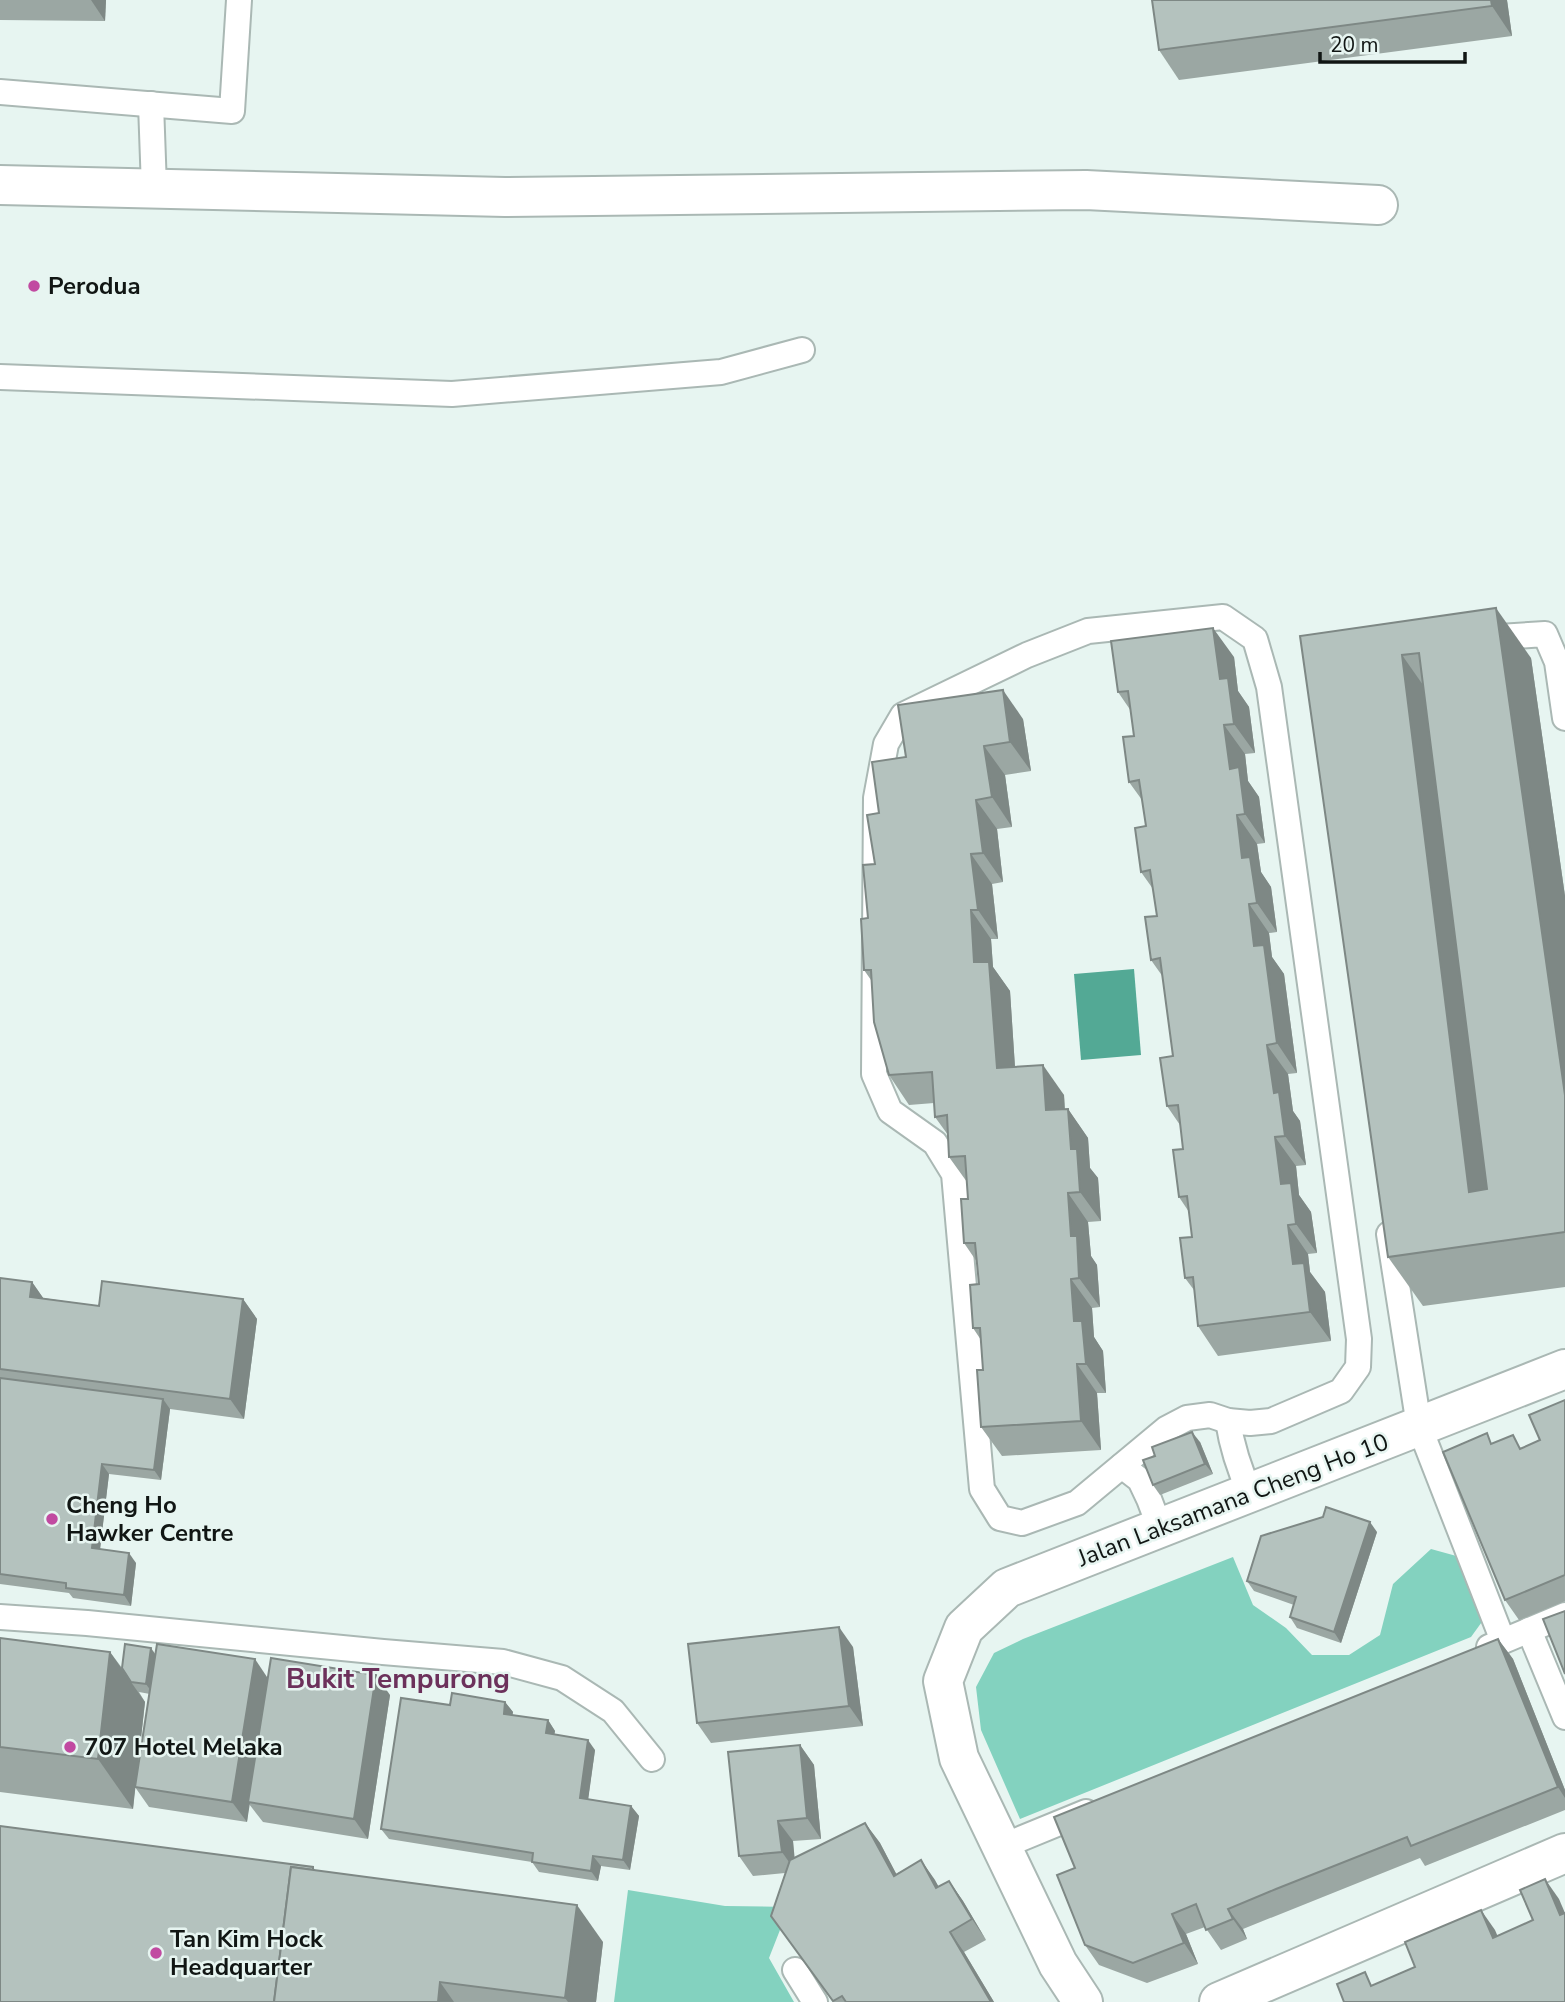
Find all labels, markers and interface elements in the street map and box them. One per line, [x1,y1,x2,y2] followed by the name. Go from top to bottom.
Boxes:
[1320,21,1465,65] scale bar
[1330,31,1379,59] text: 20 m
[48,270,141,302] place label: Perodua
[26,278,42,294] marker: Perodua
[1072,1426,1393,1575] street label: Jalan Laksamana Cheng Ho 10
[66,1489,234,1549] place label: Cheng Ho Hawker Centre
[44,1511,60,1527] marker: Cheng Ho Hawker Centre
[286,1660,510,1698] district label: Bukit Tempurong
[84,1731,283,1763] place label: 707 Hotel Melaka
[62,1739,78,1755] marker: 707 Hotel Melaka
[170,1923,324,1983] place label: Tan Kim Hock Headquarter
[148,1945,164,1961] marker: Tan Kim Hock Headquarter

